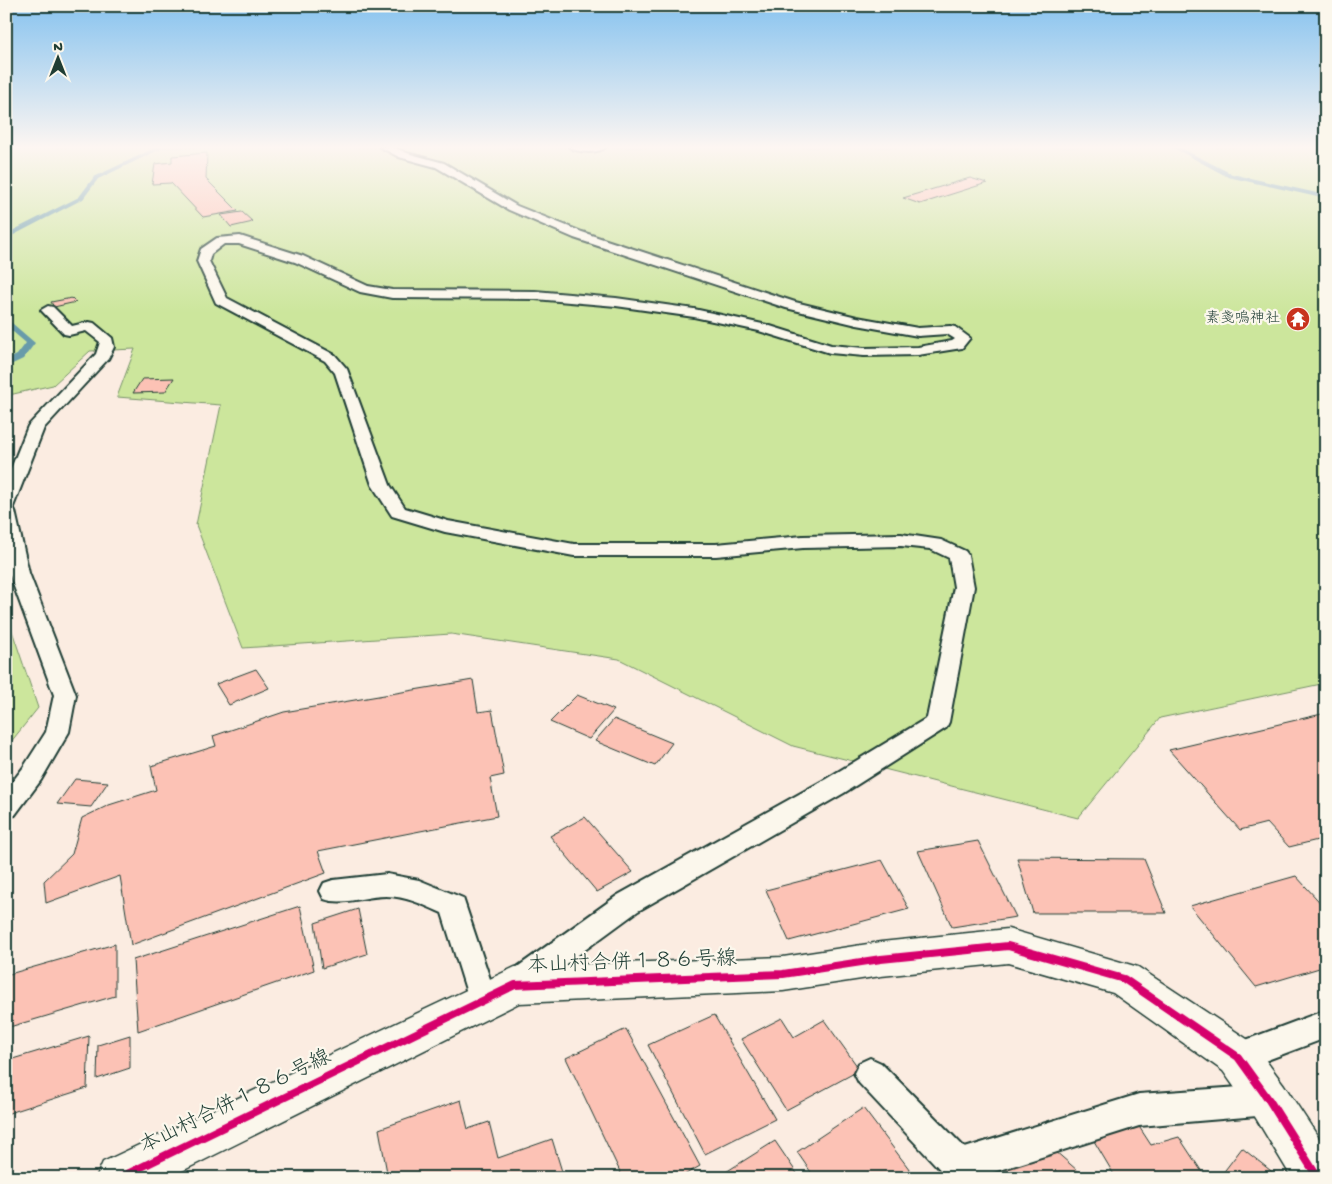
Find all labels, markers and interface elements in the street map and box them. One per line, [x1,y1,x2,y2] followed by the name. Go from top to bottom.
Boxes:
[32,32,82,82] north arrow
[53,39,63,56] text: N
[1285,306,1311,332] temple icon: 素戔嗚神社
[1205,309,1280,328] place label: 素戔嗚神社
[527,947,737,980] street label: 本山村合併１８６号線
[136,1045,336,1160] street label: 本山村合併１８６号線

